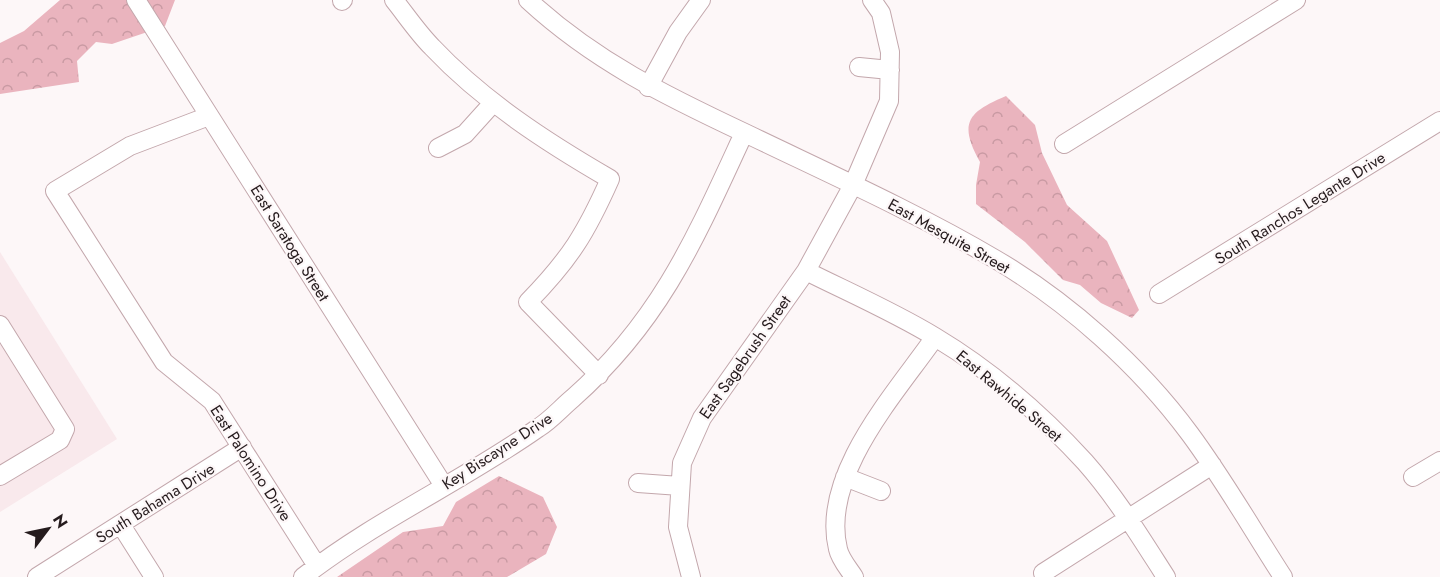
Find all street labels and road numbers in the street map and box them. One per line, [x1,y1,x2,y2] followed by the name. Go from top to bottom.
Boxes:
[1210,146,1390,270] street label: South Ranchos Legante Drive
[245,180,335,306] street label: East Saratoga Street
[884,193,1014,279] street label: East Mesquite Street
[694,290,796,423] street label: East Sagebrush Street
[951,345,1067,447] street label: East Rawhide Street
[205,400,297,526] street label: East Palomino Drive
[437,407,557,495] street label: Key Biscayne Drive
[91,457,219,549] street label: South Bahama Drive

